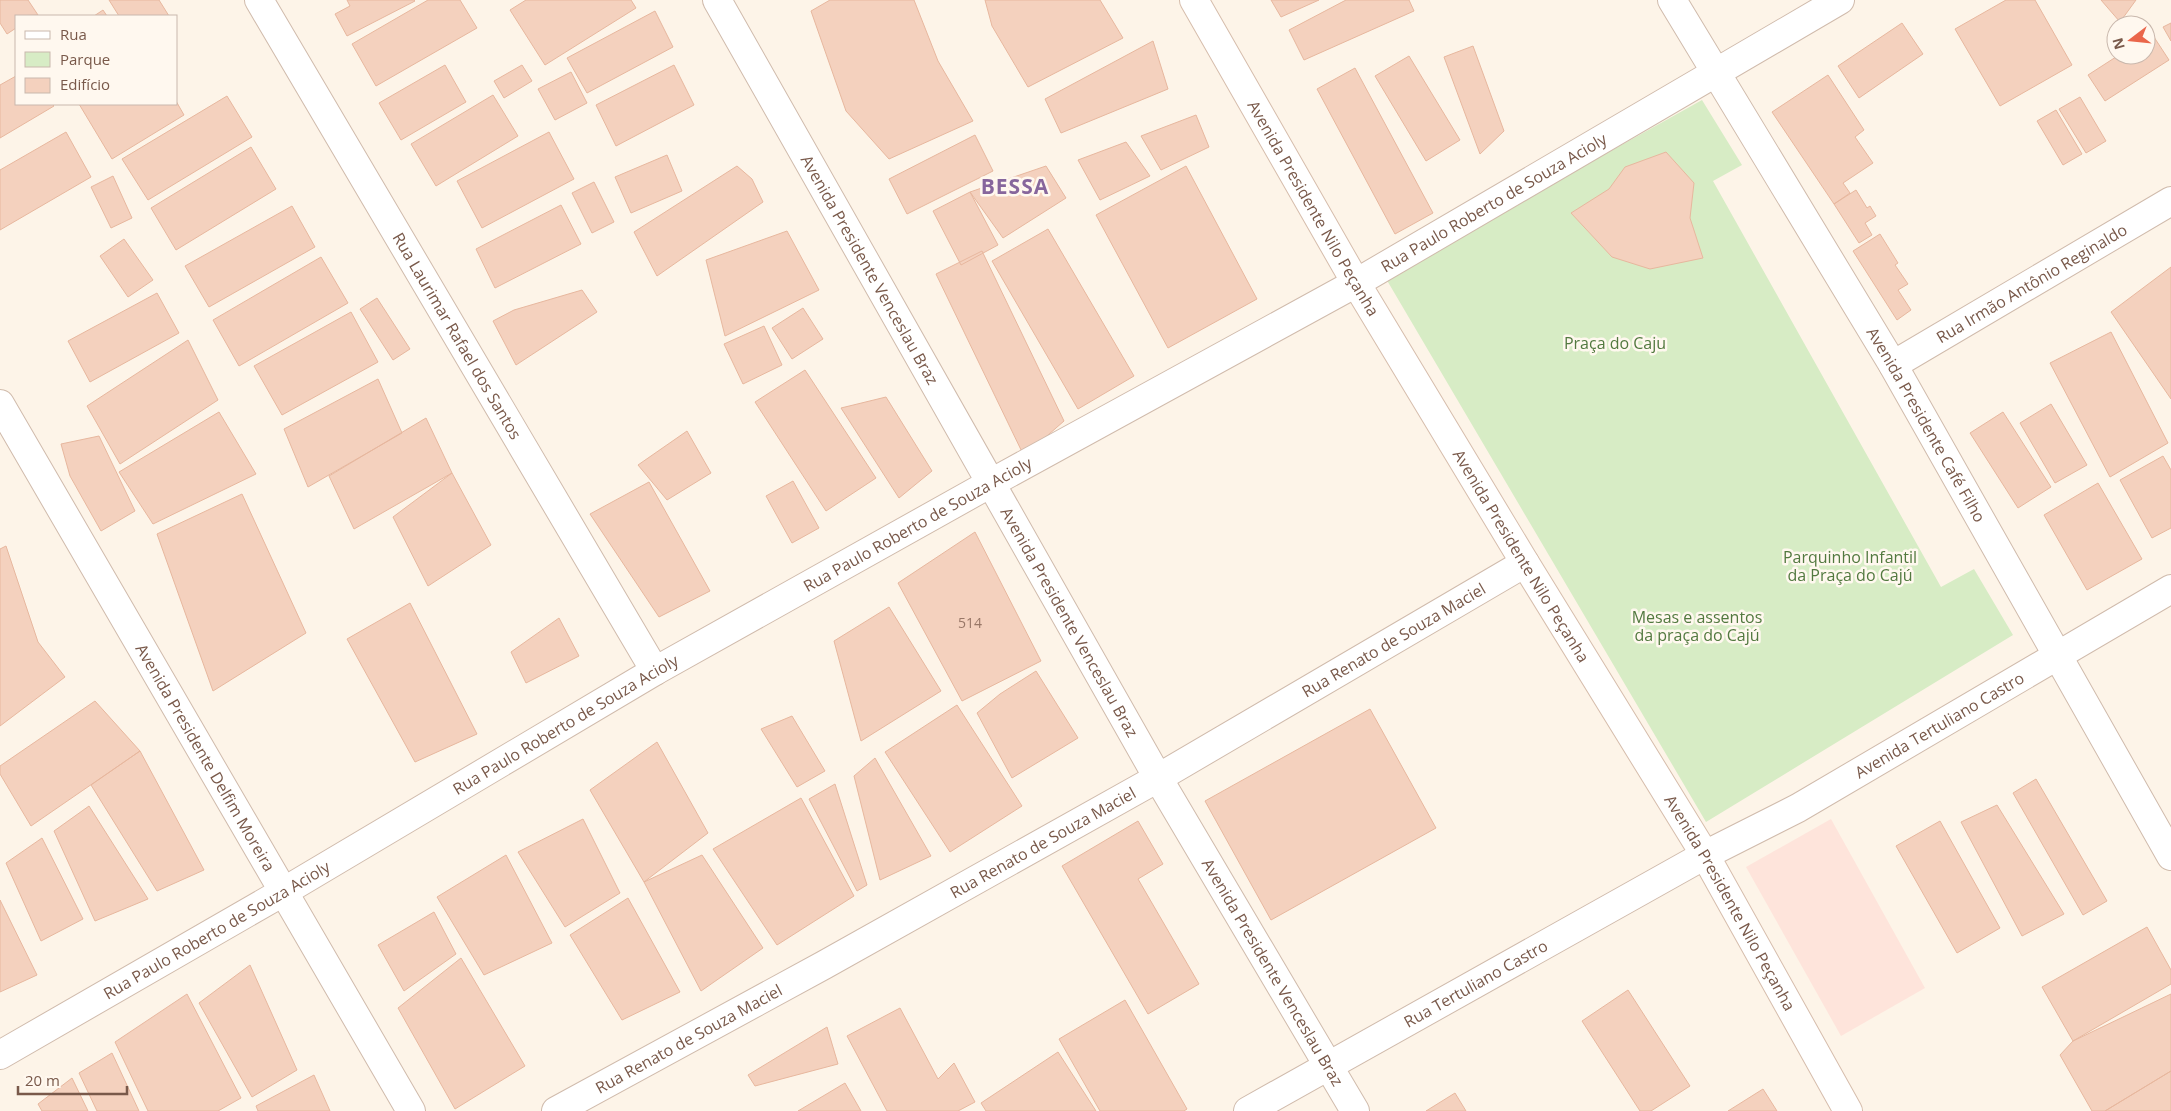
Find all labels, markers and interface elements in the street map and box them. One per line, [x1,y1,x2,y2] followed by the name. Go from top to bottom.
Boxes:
[15,15,178,105] legend
[2106,15,2156,65] north arrow
[60,24,87,44] text: Rua
[2107,36,2129,52] text: N
[60,49,110,69] text: Parque
[60,74,110,94] text: Edifício
[1243,96,1384,320] street label: Avenida Presidente Nilo Peçanha
[1377,127,1612,277] street label: Rua Paulo Roberto de Souza Acioly
[796,151,944,389] street label: Avenida Presidente Venceslau Braz
[981,172,1049,200] district label: BESSA
[1932,218,2131,348] street label: Rua Irmão Antônio Reginaldo
[388,228,527,443] street label: Rua Laurimar Rafael dos Santos
[1862,323,1991,526] street label: Avenida Presidente Café Filho
[1564,332,1666,354] park label: Praça do Caju
[1448,445,1595,666] street label: Avenida Presidente Nilo Peçanha
[799,451,1037,597] street label: Rua Paulo Roberto de Souza Acioly
[996,503,1143,741] street label: Avenida Presidente Venceslau Braz
[1783,546,1917,586] park label: Parquinho Infantil da Praça do Cajú
[1298,578,1490,702] street label: Rua Renato de Souza Maciel
[1632,606,1762,646] park label: Mesas e assentos da praça do Cajú
[958,613,982,632] house number: 514
[131,640,280,876] street label: Avenida Presidente Delfim Moreira
[449,649,683,800] street label: Rua Paulo Roberto de Souza Acioly
[1851,667,2028,783] street label: Avenida Tertuliano Castro
[946,782,1140,903] street label: Rua Renato de Souza Maciel
[1659,790,1801,1015] street label: Avenida Presidente Nilo Peçanha
[1197,854,1349,1090] street label: Avenida Presidente Venceslau Braz
[99,855,335,1004] street label: Rua Paulo Roberto de Souza Acioly
[1400,934,1552,1033] street label: Rua Tertuliano Castro
[591,979,786,1099] street label: Rua Renato de Souza Maciel
[18,1064,126,1096] scale bar
[25,1070,60,1090] text: 20 m

